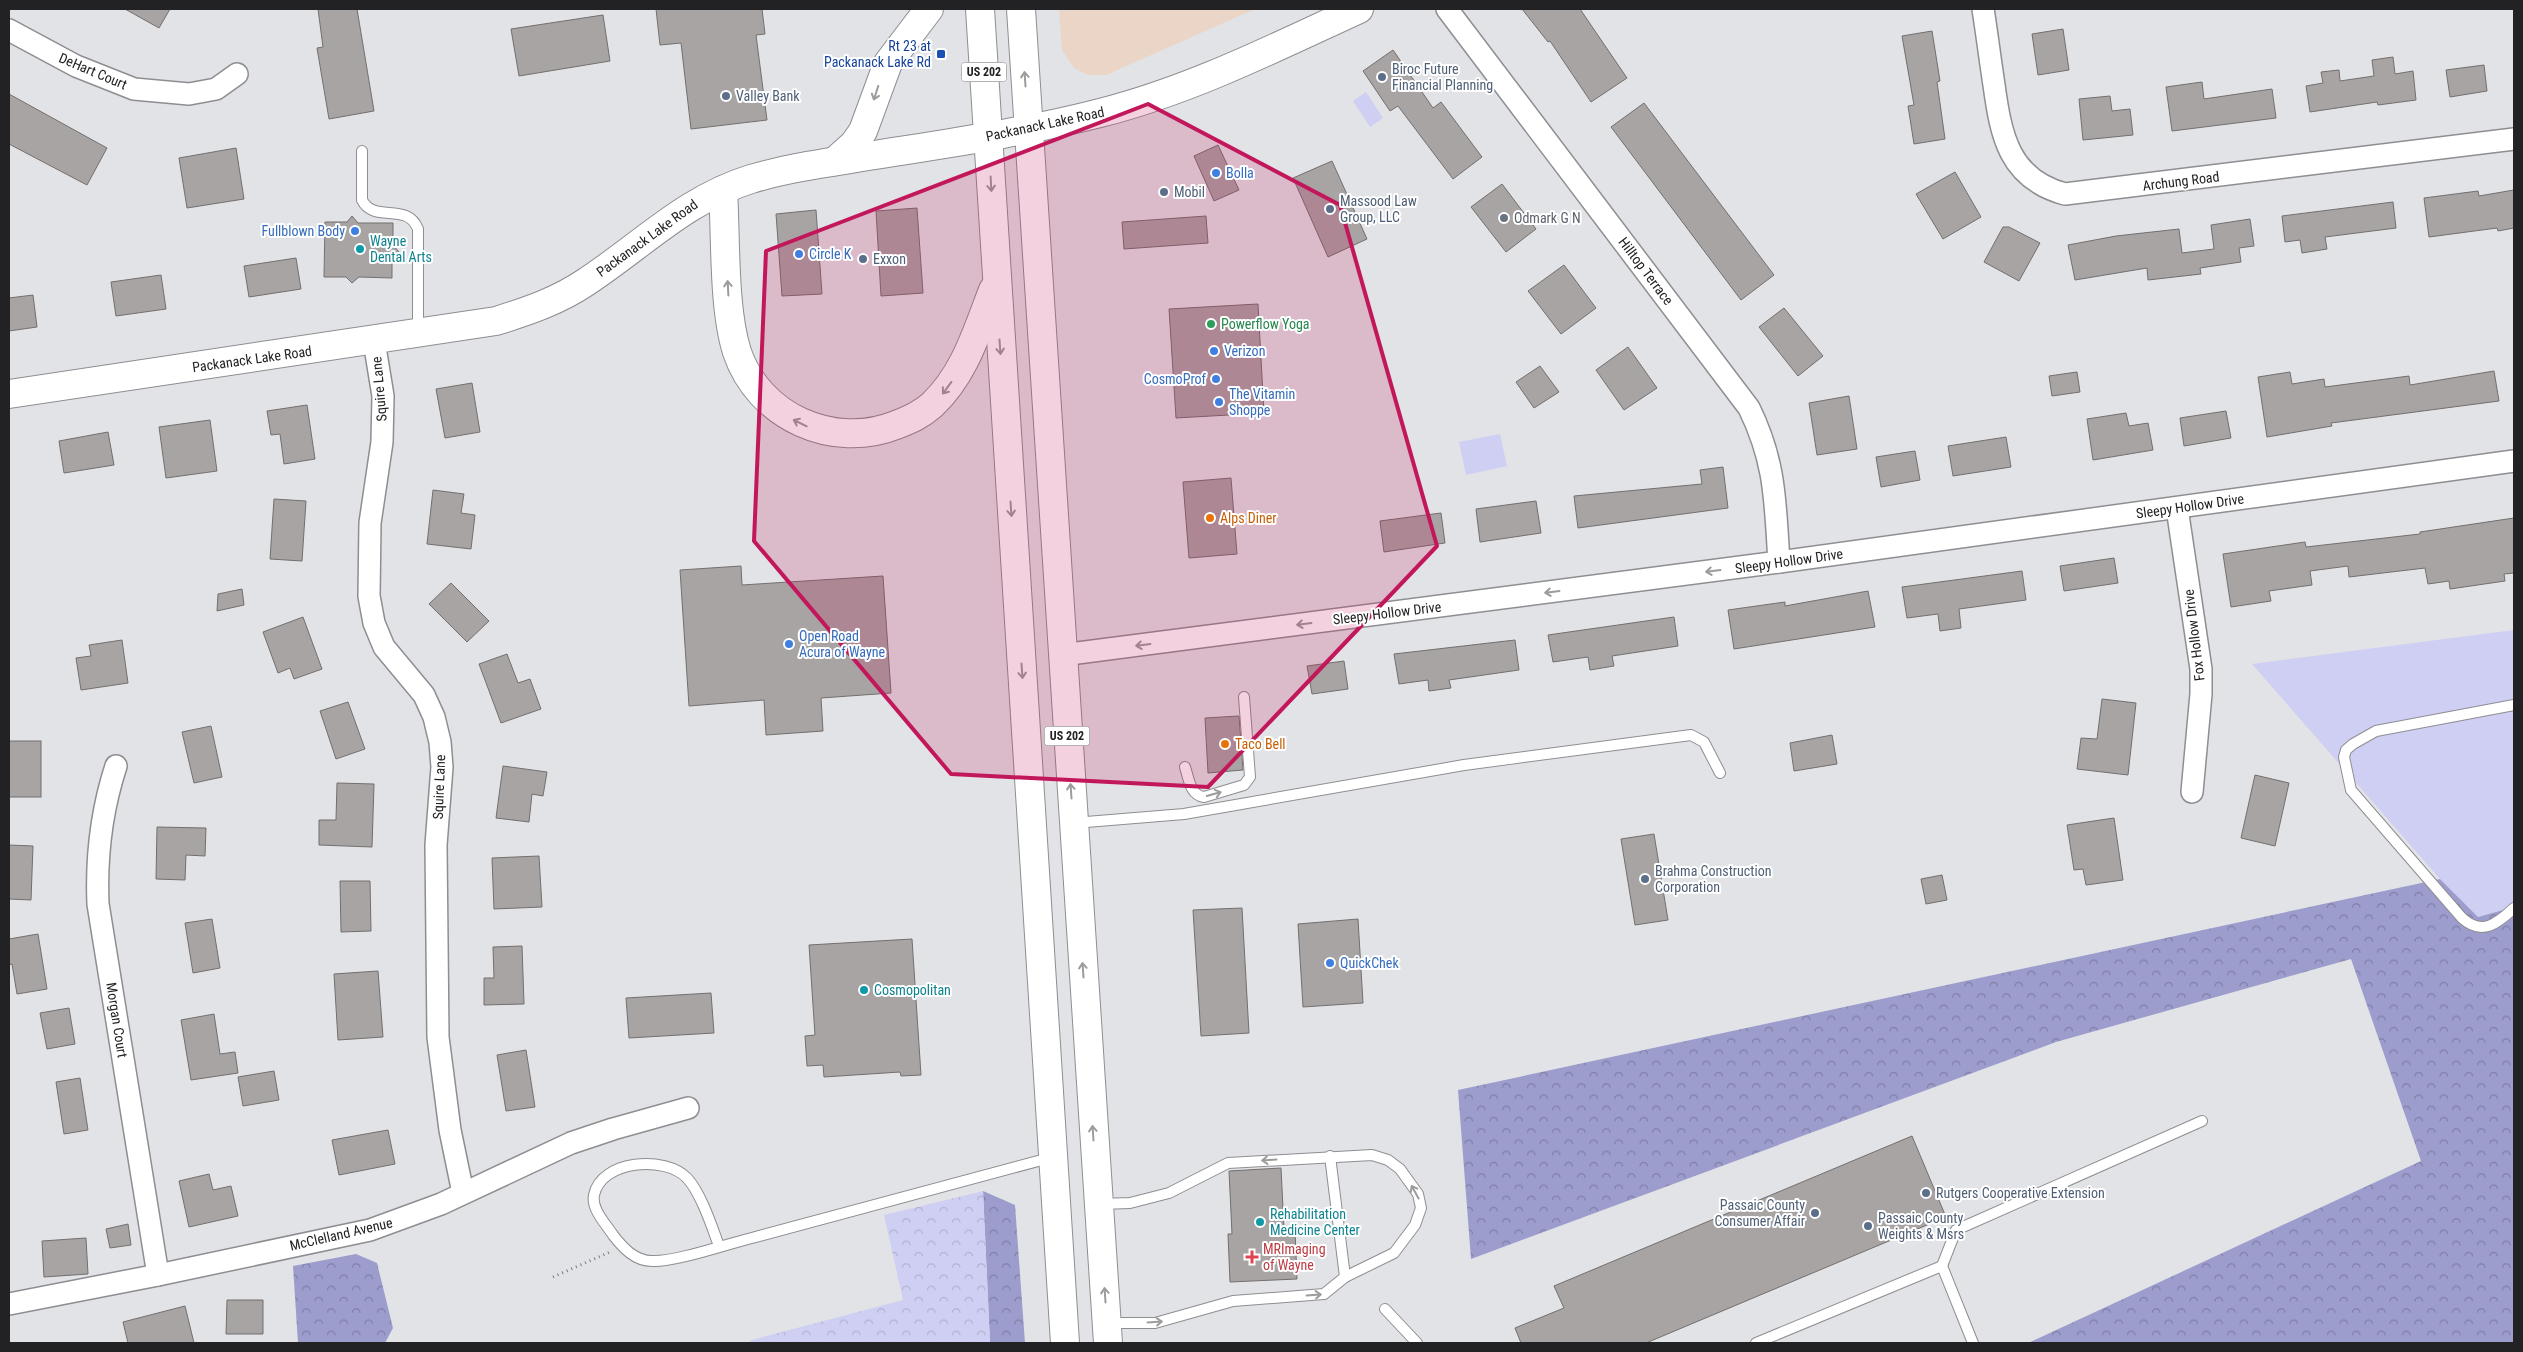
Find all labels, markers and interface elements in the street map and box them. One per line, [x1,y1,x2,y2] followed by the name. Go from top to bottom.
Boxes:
[824,38,931,70] place label: Rt 23 at Packanack Lake Rd
[935,48,947,60] marker: Rt 23 at Packanack Lake Rd
[57,49,129,93] street label: DeHart Court
[1392,61,1493,93] place label: Biroc Future Financial Planning
[962,62,1006,82] road number: US 202
[1021,71,1030,87] one-way arrow
[1376,71,1388,83] marker: Biroc Future Financial Planning
[871,85,880,101] one-way arrow
[736,88,800,104] place label: Valley Bank
[720,90,732,102] marker: Valley Bank
[984,104,1106,144] street label: Packanack Lake Road
[1226,165,1254,181] place label: Bolla
[1210,167,1222,179] marker: Bolla
[2142,168,2220,194] street label: Archung Road
[986,176,995,192] one-way arrow
[1174,184,1205,200] place label: Mobil
[1158,186,1170,198] marker: Mobil
[1340,193,1417,225] place label: Massood Law Group, LLC
[593,196,701,280] street label: Packanack Lake Road
[1324,203,1336,215] marker: Massood Law Group, LLC
[1514,210,1581,226] place label: Odmark G N
[1498,212,1510,224] marker: Odmark G N
[262,223,345,239] place label: Fullblown Body
[349,225,361,237] marker: Fullblown Body
[370,233,432,265] place label: Wayne Dental Arts
[1615,234,1677,308] street label: Hilltop Terrace
[354,243,366,255] marker: Wayne Dental Arts
[809,246,852,262] place label: Circle K
[793,248,805,260] marker: Circle K
[873,251,906,267] place label: Exxon
[857,253,869,265] marker: Exxon
[724,280,733,296] one-way arrow
[1221,316,1310,332] place label: Powerflow Yoga
[1205,318,1217,330] marker: Powerflow Yoga
[995,338,1005,354] one-way arrow
[191,343,313,375] street label: Packanack Lake Road
[1224,343,1265,359] place label: Verizon
[1208,345,1220,357] marker: Verizon
[368,356,390,422] street label: Squire Lane
[1144,371,1207,387] place label: CosmoProf
[1210,373,1222,385] marker: CosmoProf
[942,381,952,395] one-way arrow
[1229,386,1295,418] place label: The Vitamin Shoppe
[1213,396,1225,408] marker: The Vitamin Shoppe
[793,418,808,428] one-way arrow
[2135,490,2245,521] street label: Sleepy Hollow Drive
[1006,500,1015,516] one-way arrow
[1220,510,1277,526] place label: Alps Diner
[1204,512,1216,524] marker: Alps Diner
[1734,545,1844,576] street label: Sleepy Hollow Drive
[1705,566,1721,576] one-way arrow
[1544,587,1560,597] one-way arrow
[2180,588,2208,682] street label: Fox Hollow Drive
[1332,598,1442,628] street label: Sleepy Hollow Drive
[1296,619,1312,629] one-way arrow
[799,628,886,660] place label: Open Road Acura of Wayne
[783,638,795,650] marker: Open Road Acura of Wayne
[1135,640,1151,650] one-way arrow
[1017,663,1026,679] one-way arrow
[1044,726,1090,746] road number: US 202
[1235,736,1286,752] place label: Taco Bell
[1219,738,1231,750] marker: Taco Bell
[430,754,448,820] street label: Squire Lane
[1066,783,1076,799] one-way arrow
[1206,788,1222,798] one-way arrow
[1655,863,1772,895] place label: Brahma Construction Corporation
[1639,873,1651,885] marker: Brahma Construction Corporation
[1340,955,1399,971] place label: QuickChek
[1324,957,1336,969] marker: QuickChek
[1078,963,1087,979] one-way arrow
[103,981,131,1059] street label: Morgan Court
[874,982,951,998] place label: Cosmopolitan
[858,984,870,996] marker: Cosmopolitan
[1089,1125,1098,1141] one-way arrow
[1262,1156,1278,1165] one-way arrow
[1410,1185,1420,1199] one-way arrow
[1936,1185,2105,1201] place label: Rutgers Cooperative Extension
[1920,1187,1932,1199] marker: Rutgers Cooperative Extension
[1714,1197,1805,1229] place label: Passaic County Consumer Affair
[1270,1206,1360,1238] place label: Rehabilitation Medicine Center
[1809,1207,1821,1219] marker: Passaic County Consumer Affair
[1878,1210,1964,1242] place label: Passaic County Weights & Msrs
[288,1214,394,1254] street label: McClelland Avenue
[1254,1216,1266,1228] marker: Rehabilitation Medicine Center
[1862,1220,1874,1232] marker: Passaic County Weights & Msrs
[1263,1241,1326,1273] place label: MRImaging of Wayne
[1245,1250,1259,1264] marker: MRImaging of Wayne
[1100,1287,1109,1303] one-way arrow
[1306,1291,1322,1300] one-way arrow
[1147,1317,1163,1326] one-way arrow

